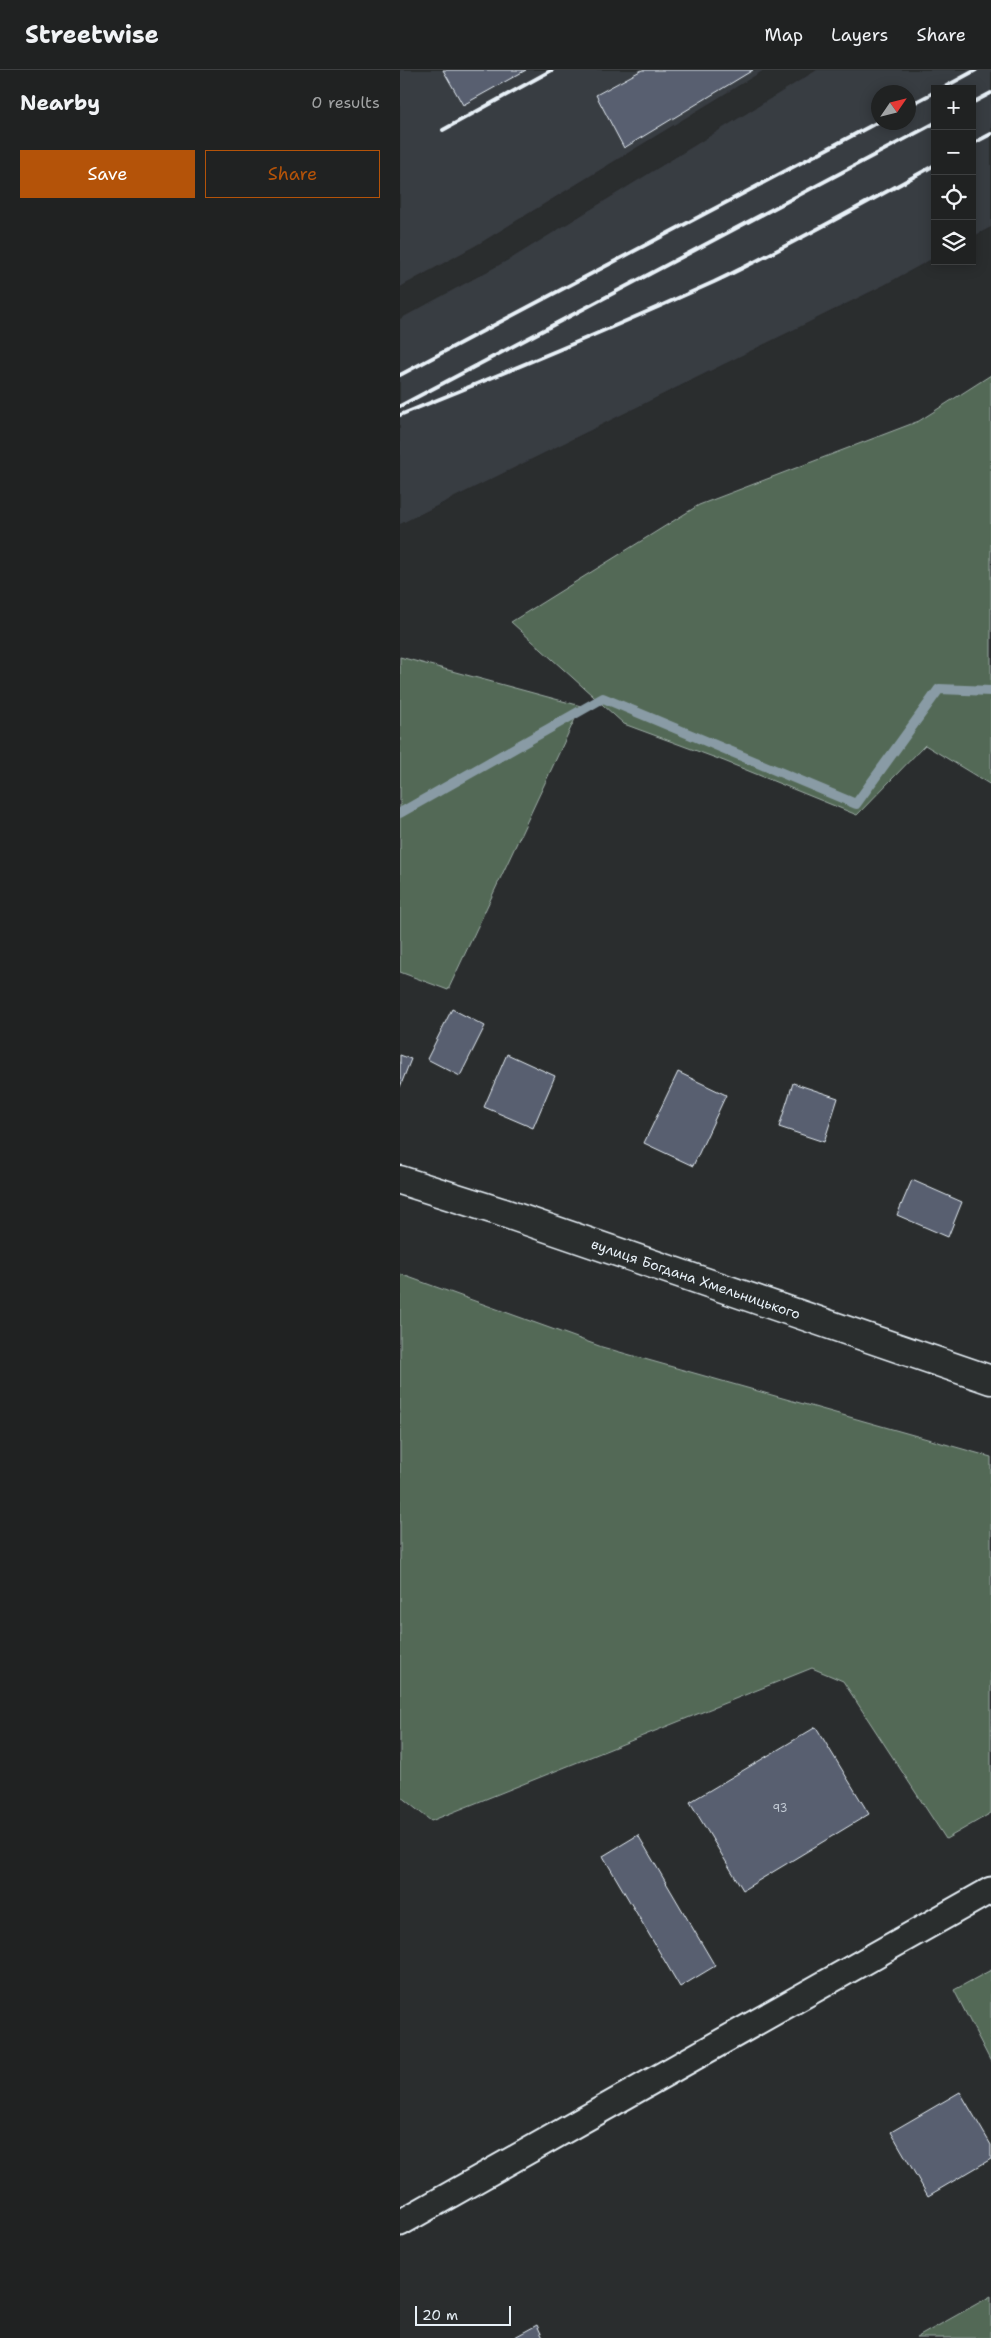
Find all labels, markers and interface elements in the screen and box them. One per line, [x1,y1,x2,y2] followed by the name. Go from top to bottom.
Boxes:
[25,19,159,51] text: Streetwise
[765,23,803,47] text: Map
[831,23,888,47] text: Layers
[916,23,966,47] text: Share
[871,85,916,130] north arrow
[931,85,976,265] map controls
[931,85,976,130] button: +
[20,89,100,117] text: Nearby
[311,92,380,113] text: 0 results
[931,130,976,175] button: −
[20,150,195,198] button: Save
[205,150,380,198] button: Share
[931,175,976,220] button: locate
[931,220,976,265] button: layers
[589,1235,803,1323] street label: вулиця Богдана Хмельницького
[773,1801,787,1816] house number: 93
[415,2303,511,2326] scale bar
[422,2306,458,2324] text: 20 m

